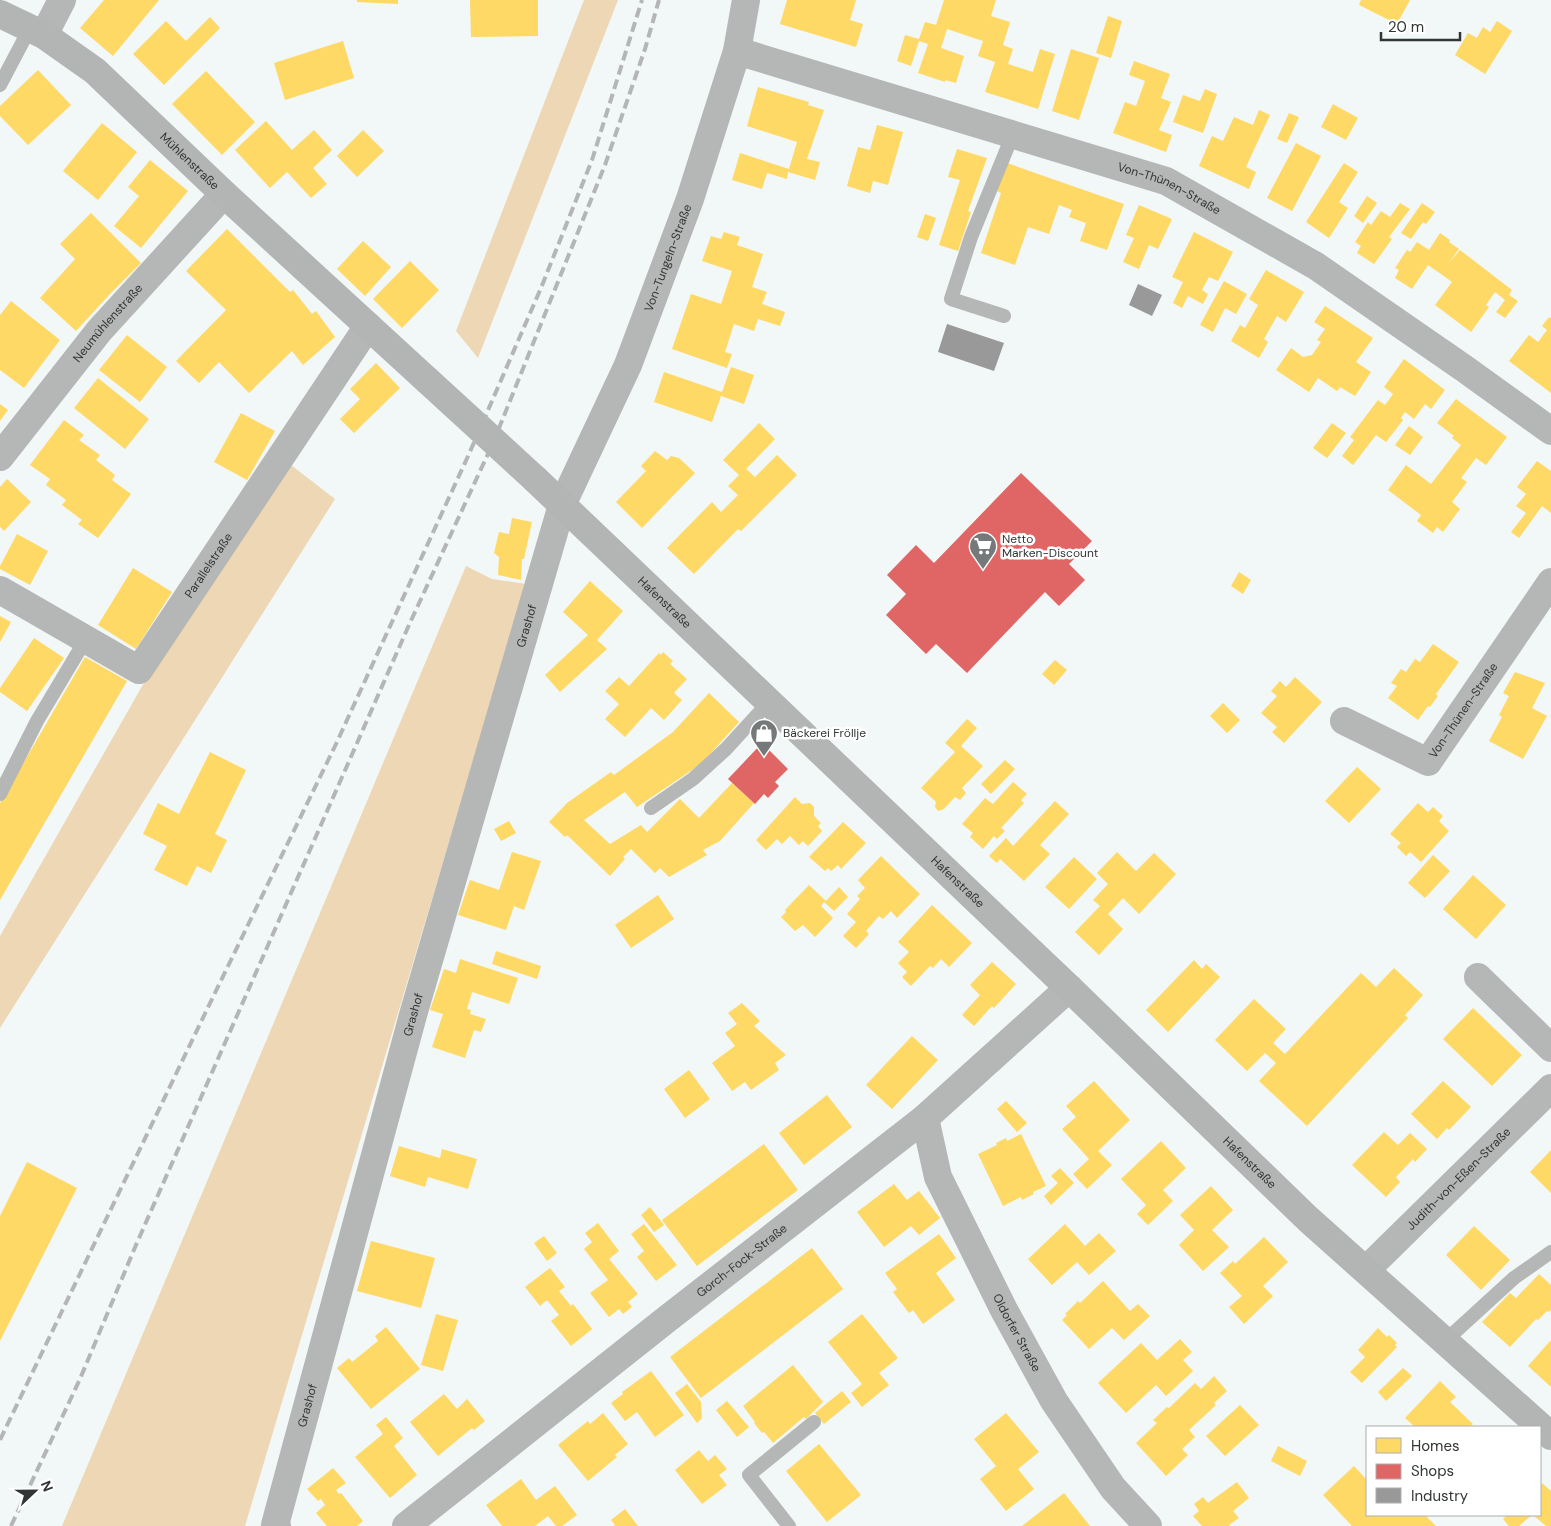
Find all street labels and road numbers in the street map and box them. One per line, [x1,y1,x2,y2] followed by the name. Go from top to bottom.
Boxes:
[157,129,223,194] street label: Mühlenstraße
[1116,159,1224,219] street label: Von-Thünen-Straße
[641,202,695,314] street label: Von-Tungeln-Straße
[69,280,146,366] street label: Neumühlenstraße
[181,530,236,601] street label: Parallelstraße
[634,573,695,632] street label: Hafenstraße
[513,602,541,649] street label: Grashof
[1425,659,1502,761] street label: Von-Thünen-Straße
[927,853,988,911] street label: Hafenstraße
[400,991,427,1038] street label: Grashof
[1403,1124,1514,1234] street label: Judith-von-Eßen-Straße
[1220,1133,1280,1192] street label: Hafenstraße
[693,1220,791,1301] street label: Gorch-Fock-Straße
[989,1291,1045,1375] street label: Oldorfer Straße
[294,1382,321,1429] street label: Grashof

